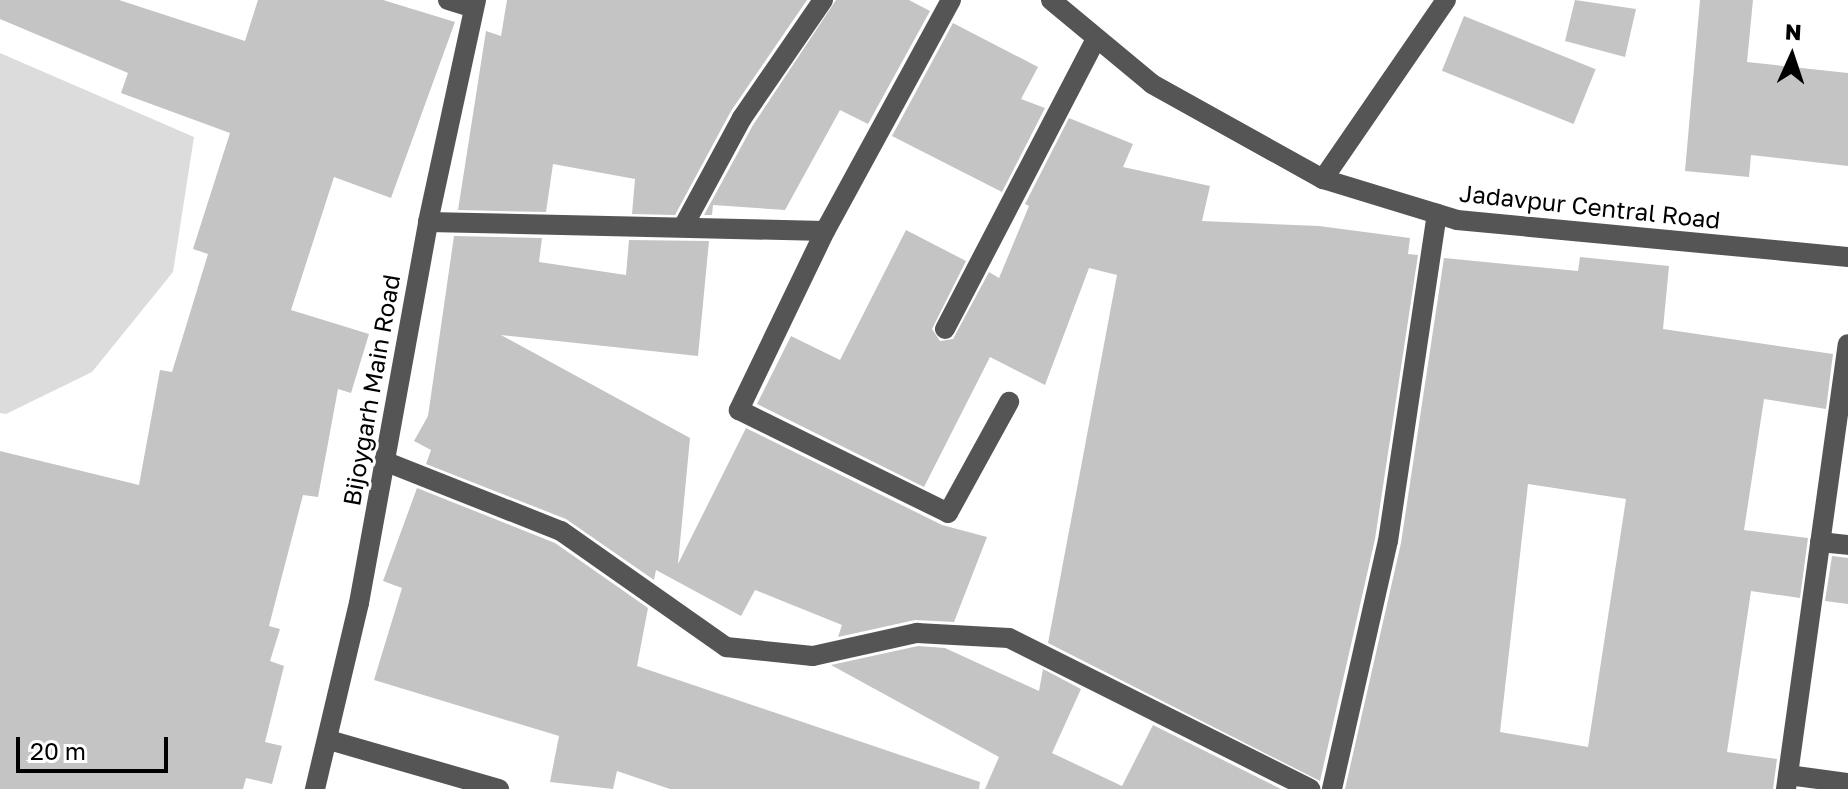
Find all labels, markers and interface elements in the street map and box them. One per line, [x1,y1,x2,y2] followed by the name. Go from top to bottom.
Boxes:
[1752,16,1832,96] north arrow
[1784,18,1802,45] text: N
[1458,178,1722,234] street label: Jadavpur Central Road
[336,272,406,508] street label: Bijoygarh Main Road
[20,721,172,771] scale bar
[30,736,86,765] text: 20 m

